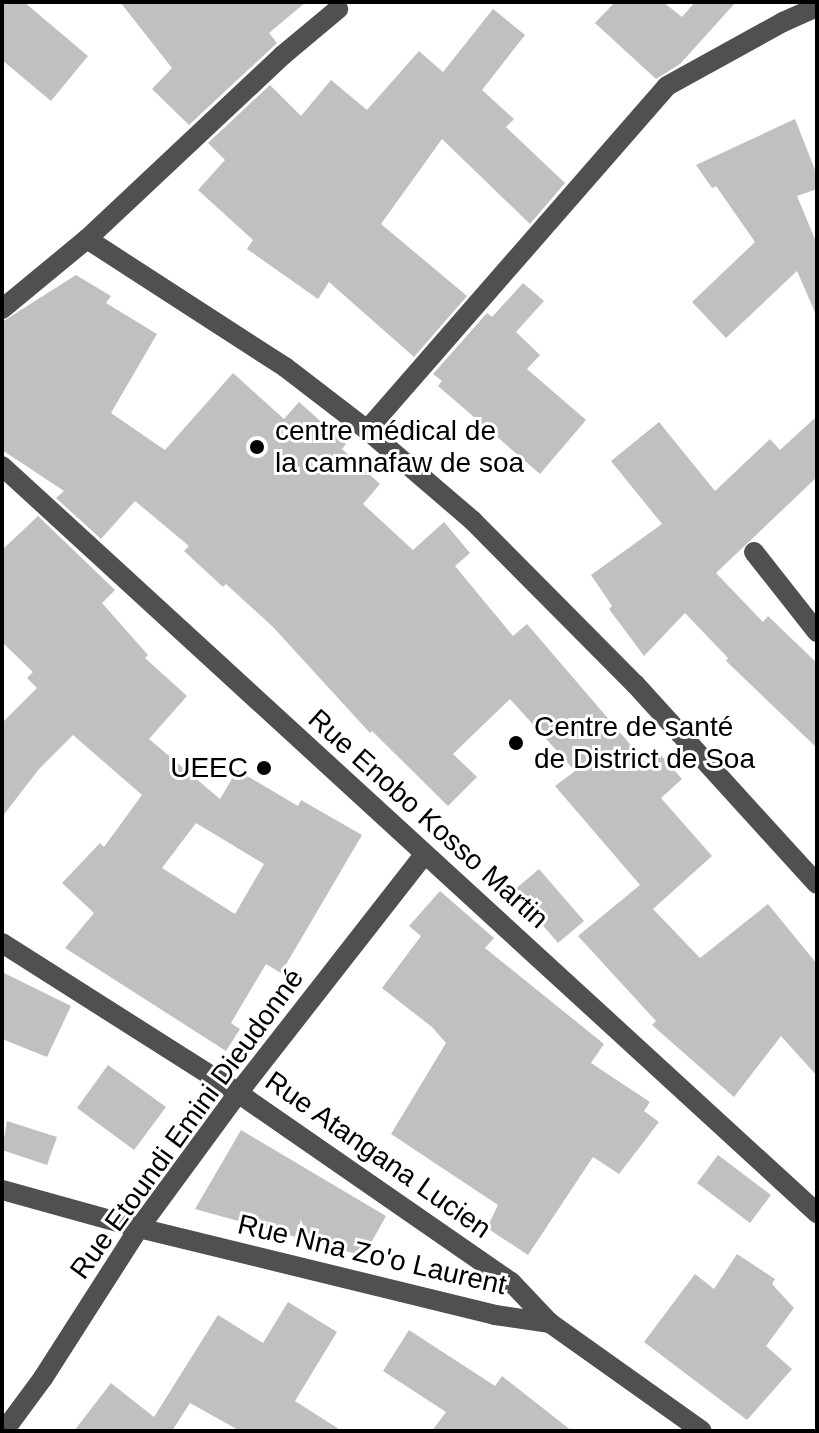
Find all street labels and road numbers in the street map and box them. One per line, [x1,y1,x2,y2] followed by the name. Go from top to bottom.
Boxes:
[301,702,555,936] street label: Rue Enobo Kosso Martin
[63,962,311,1286] street label: Rue Etoundi Emini Dieudonné
[258,1064,498,1246] street label: Rue Atangana Lucien
[234,1208,510,1302] street label: Rue Nna Zo'o Laurent

